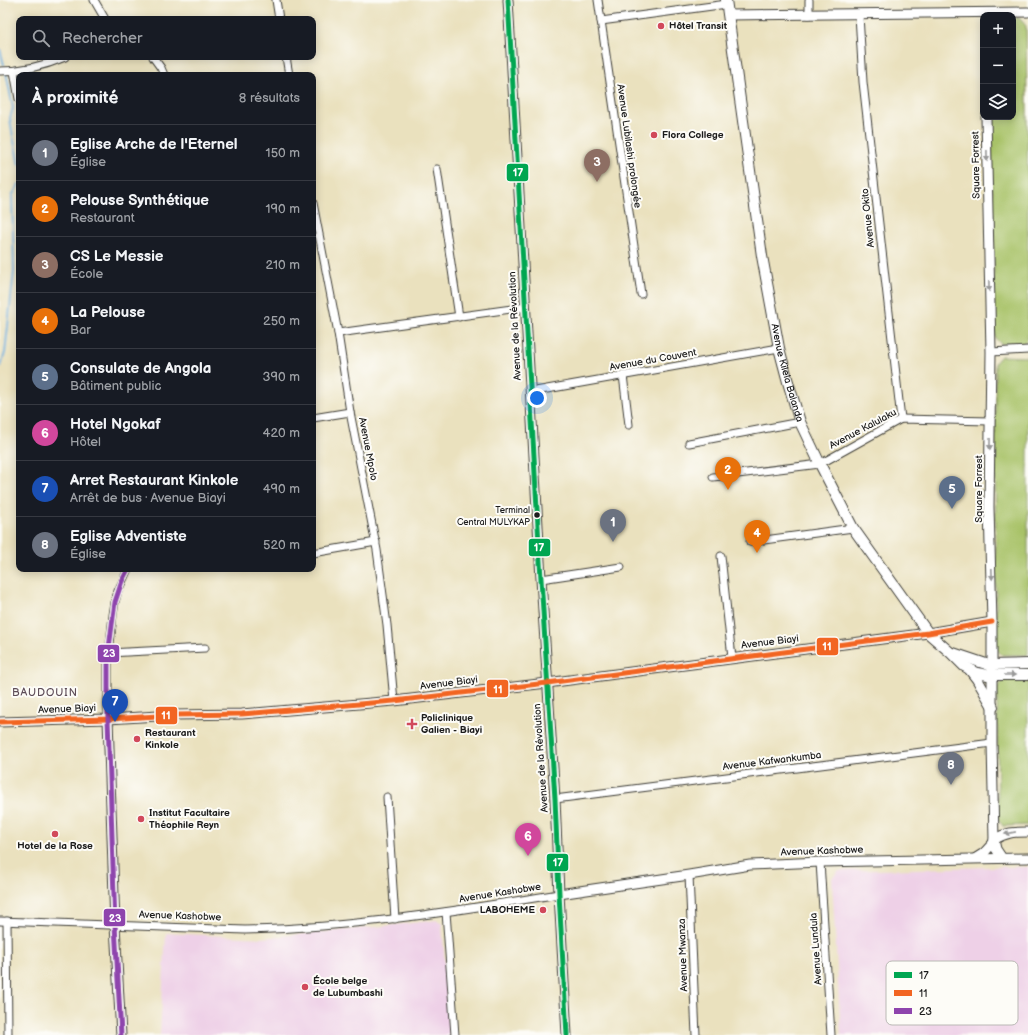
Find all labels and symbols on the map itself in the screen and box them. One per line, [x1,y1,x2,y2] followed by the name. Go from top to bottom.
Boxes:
[669,20,728,32] place label: Hôtel Transit
[656,21,666,31] marker: Hôtel Transit
[614,83,644,209] street label: Avenue Lubilashi prolongée
[662,129,724,141] place label: Flora College
[649,130,659,140] marker: Flora College
[969,131,983,199] street label: Square Forrest
[584,149,610,182] pin: 3
[984,150,990,163] one-way arrow
[506,163,529,182] line badge: 17
[513,166,523,179] text: 17
[859,187,877,248] street label: Avenue Okito
[506,271,524,381] street label: Avenue de la Révolution
[986,280,993,292] one-way arrow
[769,323,806,424] street label: Avenue Kilela Balanda
[609,346,697,374] street label: Avenue du Couvent
[527,388,547,408] your location
[827,406,899,452] street label: Avenue Kalulaku
[356,416,380,482] street label: Avenue Mpolo
[987,438,993,451] one-way arrow
[973,455,985,523] street label: Square Forrest
[715,457,741,490] pin: 2
[939,476,965,509] pin: 5
[457,505,530,528] place label: Terminal Central MULYKAP
[600,509,626,542] pin: 1
[532,510,542,520] marker: Terminal Central MULYKAP
[744,520,770,553] pin: 4
[528,538,551,557] line badge: 17
[534,541,544,554] text: 17
[988,568,995,580] one-way arrow
[740,633,800,651] street label: Avenue Biayi
[816,637,839,656] line badge: 11
[822,640,832,653] text: 11
[97,644,120,663] line badge: 23
[103,647,116,660] text: 23
[1004,672,1017,678] one-way arrow
[419,674,479,692] street label: Avenue Biayi
[486,679,509,698] line badge: 11
[493,683,503,696] text: 11
[12,686,78,699] district label: BAUDOUIN
[102,689,128,722] pin: 7
[38,702,96,716] street label: Avenue Biayi
[531,703,551,813] street label: Avenue de la Révolution
[155,706,178,725] line badge: 11
[161,709,171,722] text: 11
[421,712,482,736] place label: Policlinique Galien - Biayi
[406,718,418,730] marker: Policlinique Galien - Biayi
[145,727,196,751] place label: Restaurant Kinkole
[132,734,142,744] marker: Restaurant Kinkole
[722,749,822,773] street label: Avenue Kafwankumba
[938,752,964,785] pin: 8
[149,807,230,831] place label: Institut Facultaire Théophile Reyn
[136,814,146,824] marker: Institut Facultaire Théophile Reyn
[515,823,541,856] pin: 6
[50,829,60,839] marker: Hotel de la Rose
[1004,831,1016,837] one-way arrow
[17,840,93,852] place label: Hotel de la Rose
[781,844,864,858] street label: Avenue Kashobwe
[546,853,569,872] line badge: 17
[553,856,563,869] text: 17
[458,881,542,905] street label: Avenue Kashobwe
[480,904,535,916] place label: LABOHEME
[538,905,548,915] marker: LABOHEME
[103,908,126,927] line badge: 23
[139,909,222,923] street label: Avenue Kashobwe
[109,912,122,925] text: 23
[807,912,825,986] street label: Avenue Lundula
[676,918,690,992] street label: Avenue Mwanza
[886,961,1018,1025] legend
[919,969,929,982] text: 17
[313,975,383,999] place label: École belge de Lubumbashi
[300,982,310,992] marker: École belge de Lubumbashi
[919,987,928,1000] text: 11
[919,1005,932,1018] text: 23

